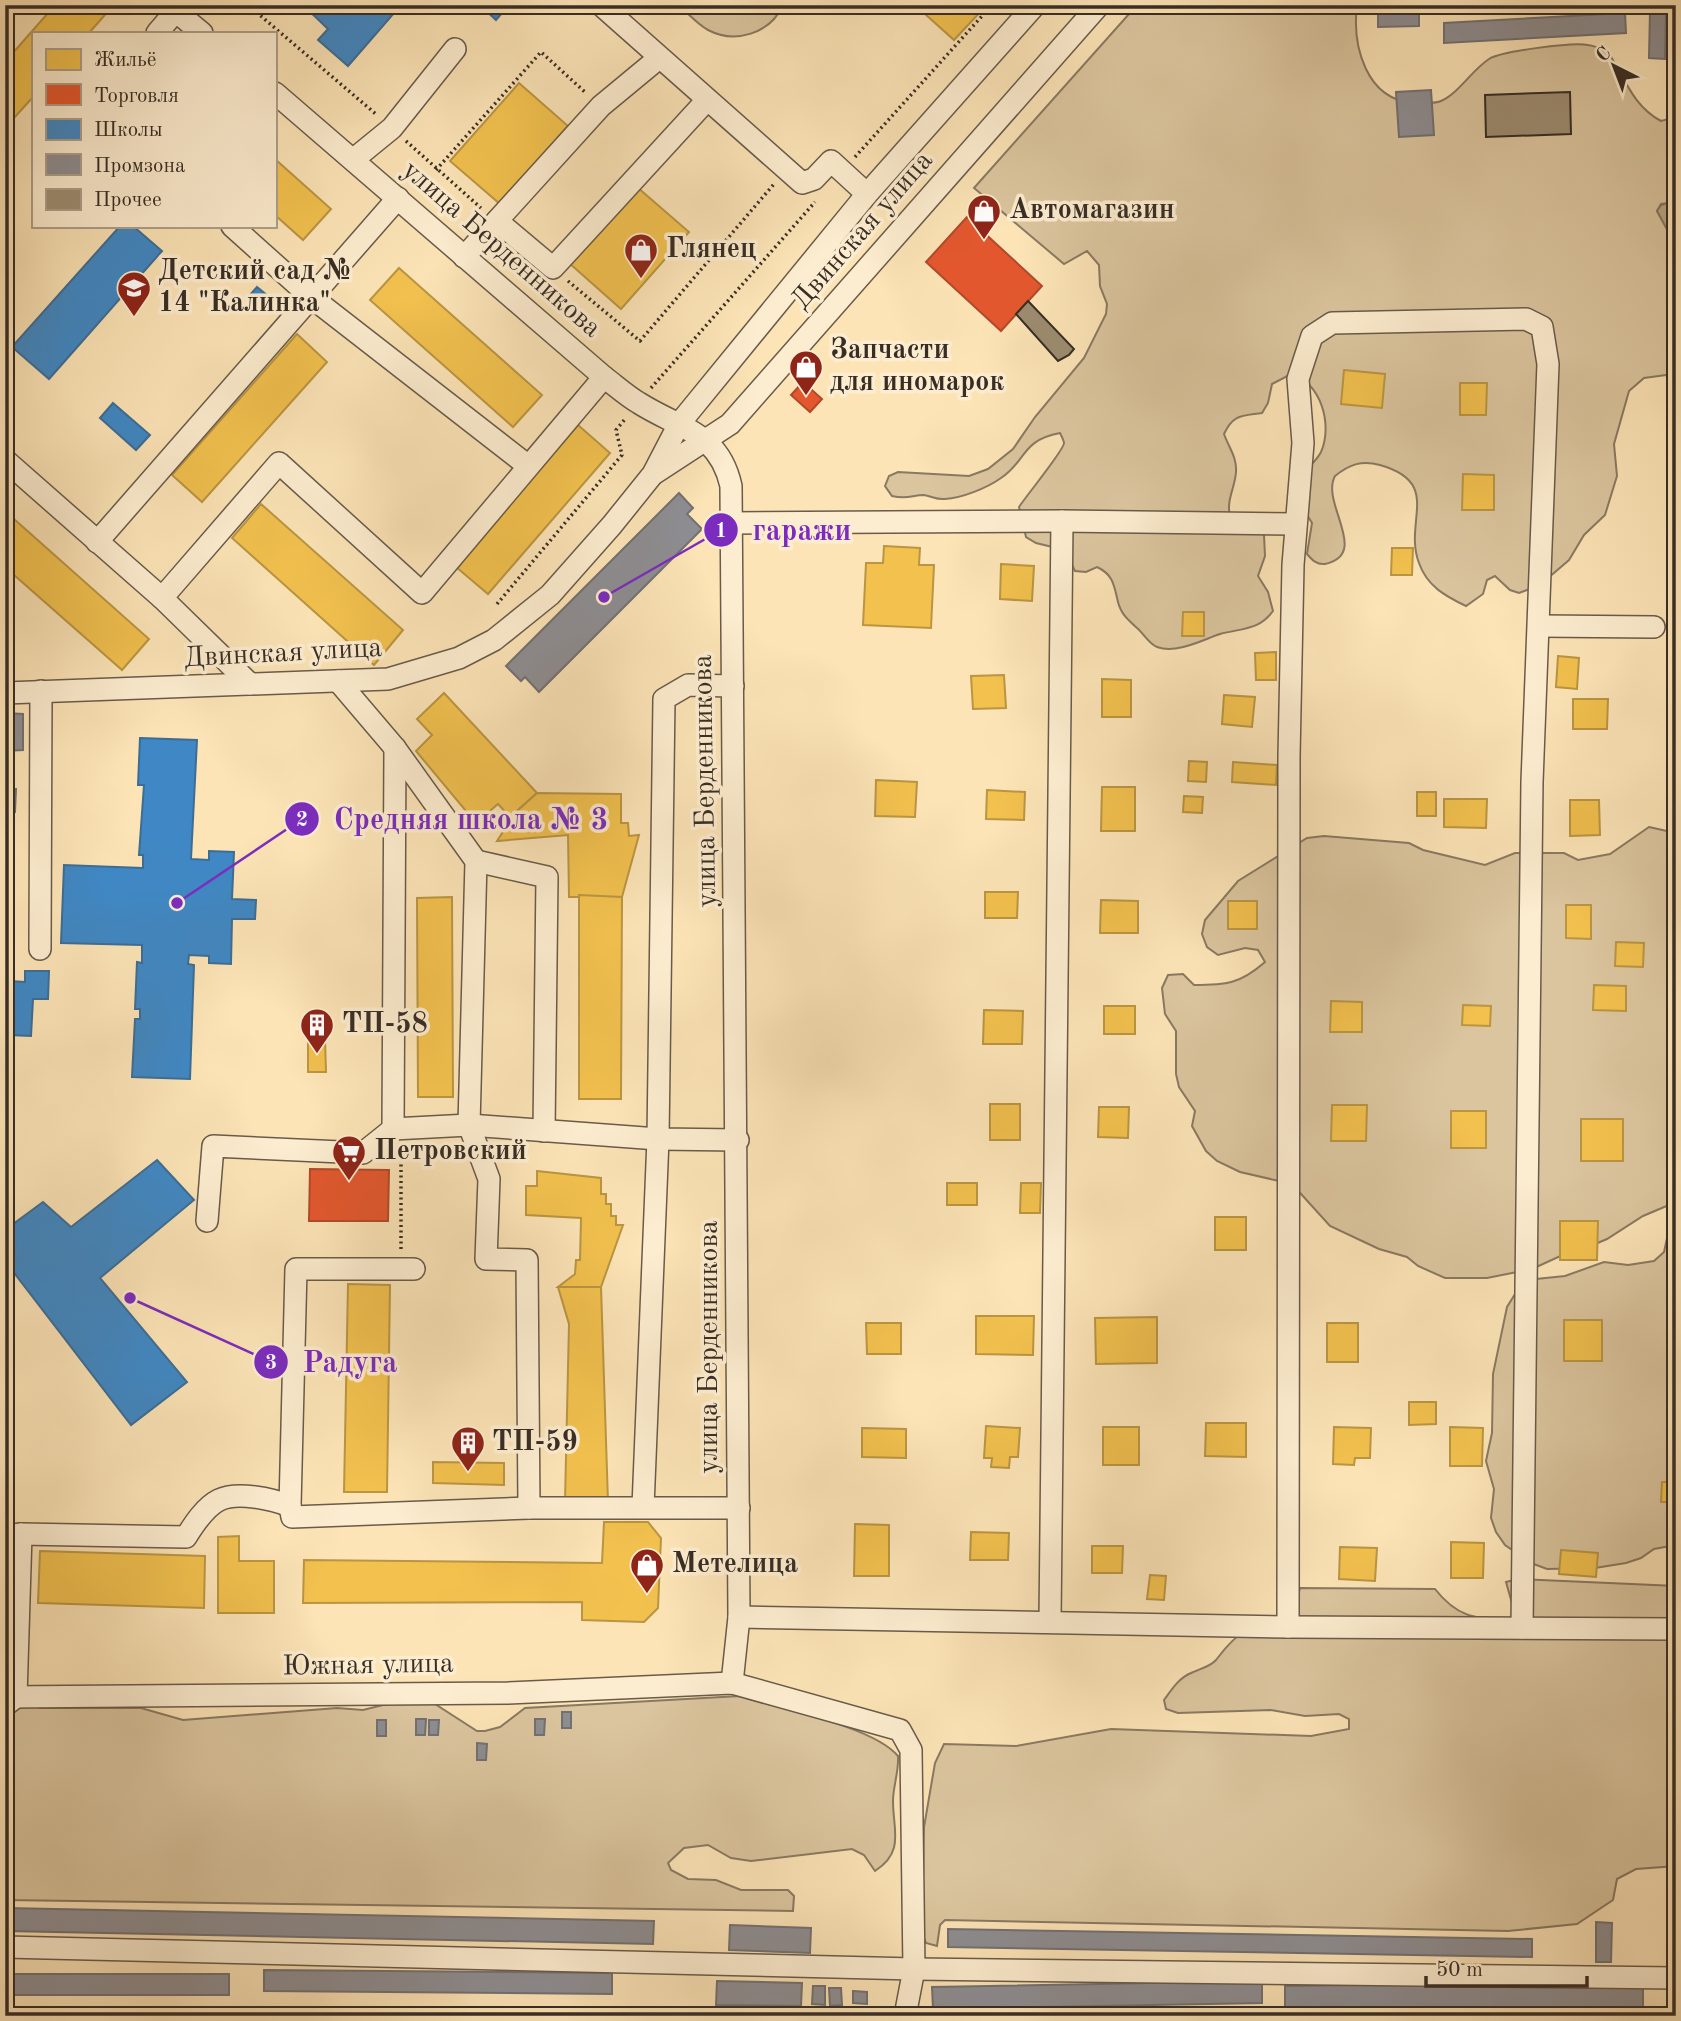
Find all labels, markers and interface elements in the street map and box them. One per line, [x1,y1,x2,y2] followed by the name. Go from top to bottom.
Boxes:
[32,32,276,228] legend
[1580,32,1650,102] north arrow
[1593,44,1615,66] text: С
[94,50,157,71] text: Жильё
[94,86,179,107] text: Торговля
[94,120,163,141] text: Школы
[787,147,939,315] street label: Двинская улица
[94,156,185,177] text: Промзона
[396,156,606,344] street label: улица Берденникова
[94,190,162,211] text: Прочее
[965,192,1003,241] shop icon: Автомагазин
[1009,197,1175,225] place label: Автомагазин
[622,231,660,280] shop icon: Глянец
[666,236,757,264] place label: Глянец
[158,257,353,318] place label: Детский сад № 14 "Калинка"
[115,269,153,318] school or university icon: Детский сад № 14 "Калинка"
[830,336,1004,397] place label: Запчасти для иномарок
[787,348,825,397] shop icon: Запчасти для иномарок
[703,504,865,555] callout: гаражи
[753,517,851,547] text: гаражи
[715,521,727,542] text: 1
[183,635,383,673] street label: Двинская улица
[690,654,722,908] street label: улица Берденникова
[285,793,622,844] callout: Средняя школа № 3
[334,806,608,836] text: Средняя школа № 3
[296,810,308,831] text: 2
[298,1006,336,1055] building icon: ТП-58
[342,1011,428,1039] place label: ТП-58
[330,1133,368,1182] supermarket icon: Петровский
[374,1138,527,1166] place label: Петровский
[696,1220,724,1474] street label: улица Берденникова
[253,1336,411,1387] callout: Радуга
[303,1349,397,1379] text: Радуга
[265,1353,277,1374] text: 3
[449,1424,487,1473] building icon: ТП-59
[492,1429,578,1457] place label: ТП-59
[628,1546,666,1595] shop icon: Метелица
[672,1551,798,1579] place label: Метелица
[282,1651,454,1681] street label: Южная улица
[1426,1944,1586,1988] scale bar
[1436,1960,1483,1981] text: 50 m

